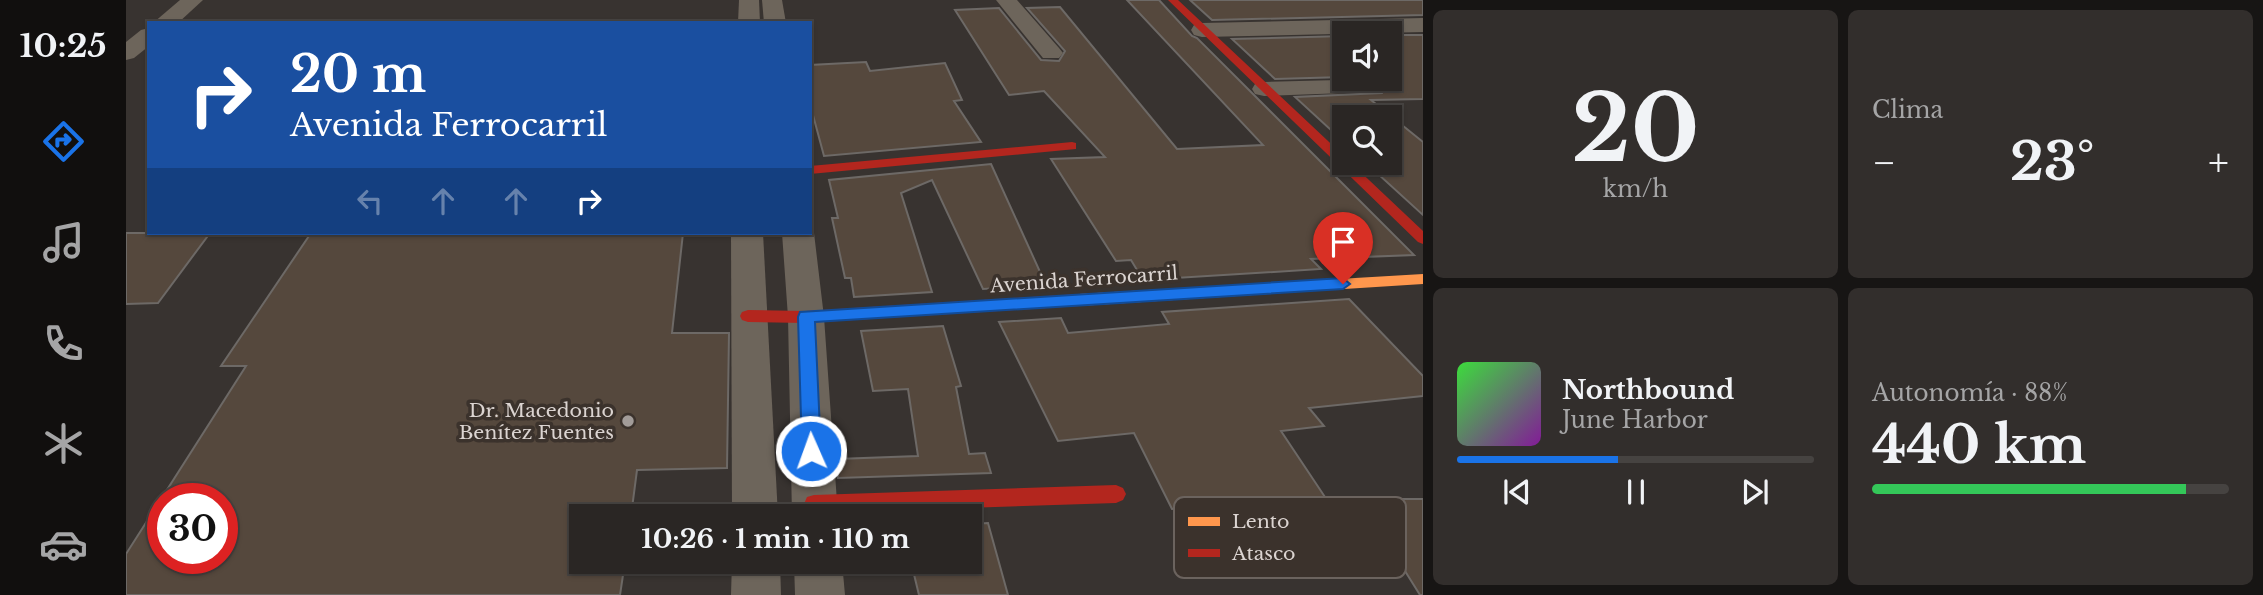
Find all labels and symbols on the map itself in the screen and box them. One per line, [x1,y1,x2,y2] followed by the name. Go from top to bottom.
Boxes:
[1313,212,1373,284] pin
[988,261,1179,298] street label: Avenida Ferrocarril
[459,399,614,444] place label: Dr. Macedonio Benítez Fuentes
[620,413,636,429] marker: Dr. Macedonio Benítez Fuentes
[774,414,848,488] position arrow
[147,483,238,574] speed limit sign: 30
[1174,497,1406,578] legend
[1232,510,1289,533] text: Lento
[1231,542,1296,565] text: Atasco

